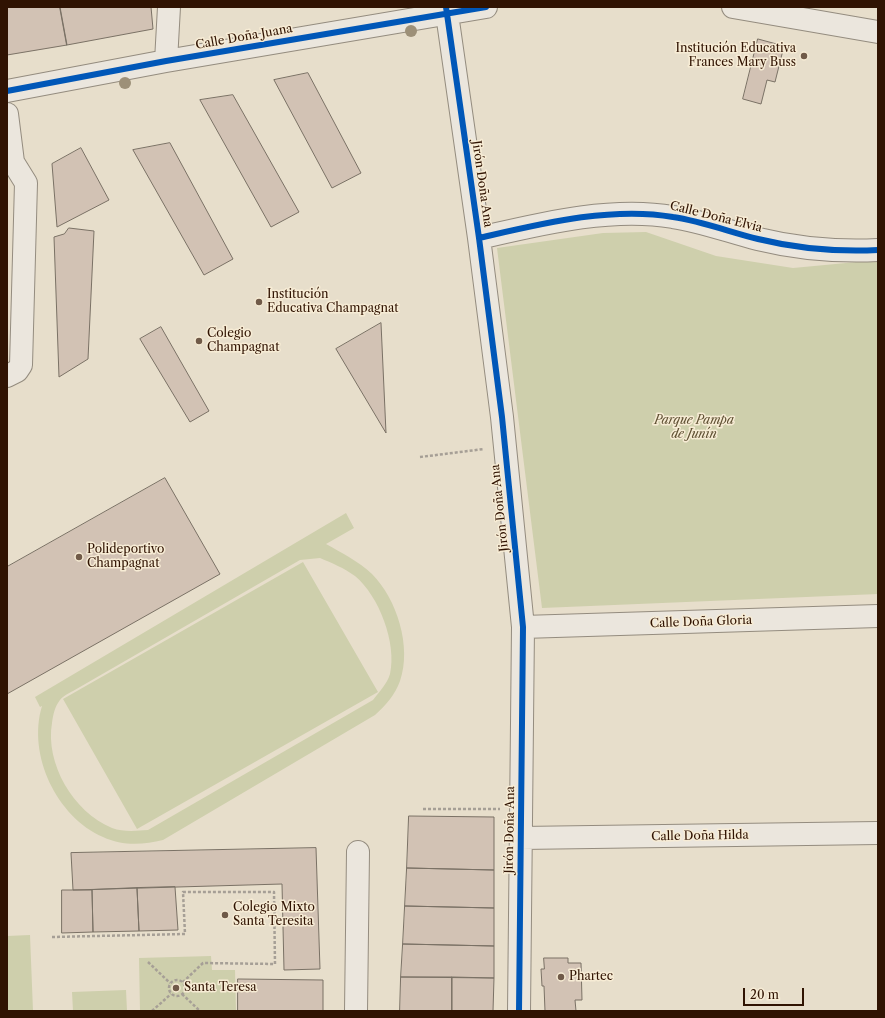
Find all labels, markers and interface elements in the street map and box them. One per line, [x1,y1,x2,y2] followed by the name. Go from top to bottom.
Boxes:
[194,21,294,53] street label: Calle Doña Juana
[675,42,796,70] place label: Institución Educativa Frances Mary Buss
[799,51,809,61] marker: Institución Educativa Frances Mary Buss
[469,140,495,228] street label: Jirón Doña Ana
[668,199,764,235] street label: Calle Doña Elvia
[267,288,398,316] place label: Institución Educativa Champagnat
[254,297,264,307] marker: Institución Educativa Champagnat
[207,327,279,355] place label: Colegio Champagnat
[194,336,204,346] marker: Colegio Champagnat
[654,414,734,442] park label: Parque Pampa de Junín
[488,464,512,552] street label: Jirón Doña Ana
[87,543,164,571] place label: Polideportivo Champagnat
[74,552,84,562] marker: Polideportivo Champagnat
[650,613,752,631] street label: Calle Doña Gloria
[502,786,518,874] street label: Jirón Doña Ana
[651,828,749,844] street label: Calle Doña Hilda
[233,901,315,929] place label: Colegio Mixto Santa Teresita
[220,910,230,920] marker: Colegio Mixto Santa Teresita
[569,970,613,984] place label: Phartec
[556,972,566,982] marker: Phartec
[745,980,806,1006] scale bar
[184,981,256,995] place label: Santa Teresa
[171,983,181,993] marker: Santa Teresa
[750,987,779,1002] text: 20 m

